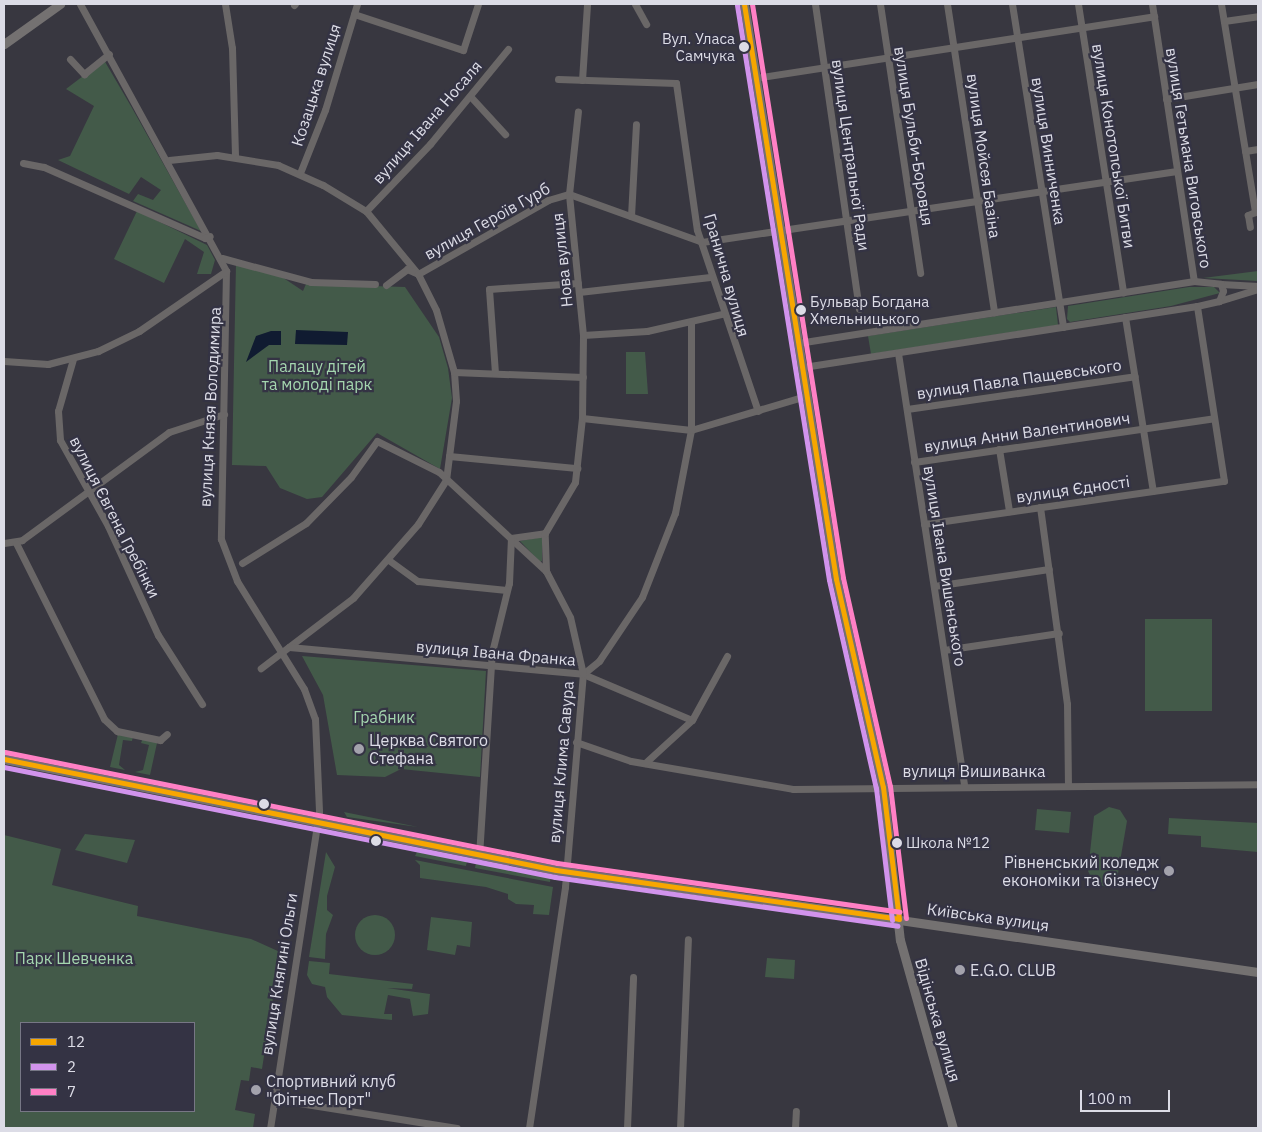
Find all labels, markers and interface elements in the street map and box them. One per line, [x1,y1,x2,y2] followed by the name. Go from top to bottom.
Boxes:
[287,21,345,149] street label: Козацька вулиця
[662,29,735,64] place label: Вул. Уласа Самчука
[739,42,749,52] marker: Вул. Уласа Самчука
[1088,42,1140,250] street label: вулиця Конотопської Битви
[890,45,938,227] street label: вулиця Бульби-Боровця
[1162,46,1216,270] street label: вулиця Гетьмана Виговського
[368,56,486,188] street label: вулиця Івана Носаля
[828,58,874,252] street label: вулиця Центральної Ради
[963,72,1005,240] street label: вулиця Мойсея Базіна
[1028,76,1070,226] street label: вулиця Винниченка
[421,178,553,264] street label: вулиця Героїв Гурб
[700,211,754,339] street label: Гранична вулиця
[548,212,576,308] street label: Нова вулиця
[810,292,929,327] place label: Бульвар Богдана Хмельницького
[796,305,806,315] marker: Бульвар Богдана Хмельницького
[195,307,225,507] street label: вулиця Князя Володимира
[915,355,1123,403] street label: вулиця Павла Пащевського
[262,356,372,394] park label: Палацу дітей та молоді парк
[923,408,1131,456] street label: вулиця Анни Валентинович
[66,433,164,601] street label: вулиця Євгена Гребінки
[920,464,970,668] street label: вулиця Івана Вишенського
[1015,472,1131,506] street label: вулиця Єдності
[415,636,577,670] street label: вулиця Івана Франка
[544,680,578,844] street label: вулиця Клима Савура
[353,707,415,727] park label: Грабник
[369,730,488,768] place label: Церква Святого Стефана
[353,743,365,755] marker: Церква Святого Стефана
[903,761,1045,781] street label: вулиця Вишиванка
[259,799,269,809] unlabelled marker
[906,834,990,852] place label: Школа №12
[371,836,381,846] unlabelled marker
[892,838,902,848] marker: Школа №12
[1002,852,1159,890] place label: Рівненський коледж економіки та бізнесу
[1163,865,1175,877] marker: Рівненський коледж економіки та бізнесу
[257,892,301,1056] street label: вулиця Княгині Ольги
[926,899,1050,935] street label: Київська вулиця
[15,948,133,968] park label: Парк Шевченка
[911,956,965,1084] street label: Відінська вулиця
[970,960,1056,980] place label: E.G.O. CLUB
[954,964,966,976] marker: E.G.O. CLUB
[20,1022,195,1112] legend
[67,1032,85,1051] text: 12
[67,1057,76,1076] text: 2
[266,1071,396,1109] place label: Спортивний клуб "Фітнес Порт"
[1082,1080,1172,1112] scale bar
[67,1082,76,1101] text: 7
[250,1084,262,1096] marker: Спортивний клуб "Фітнес Порт"
[1088,1089,1132,1108] text: 100 m

